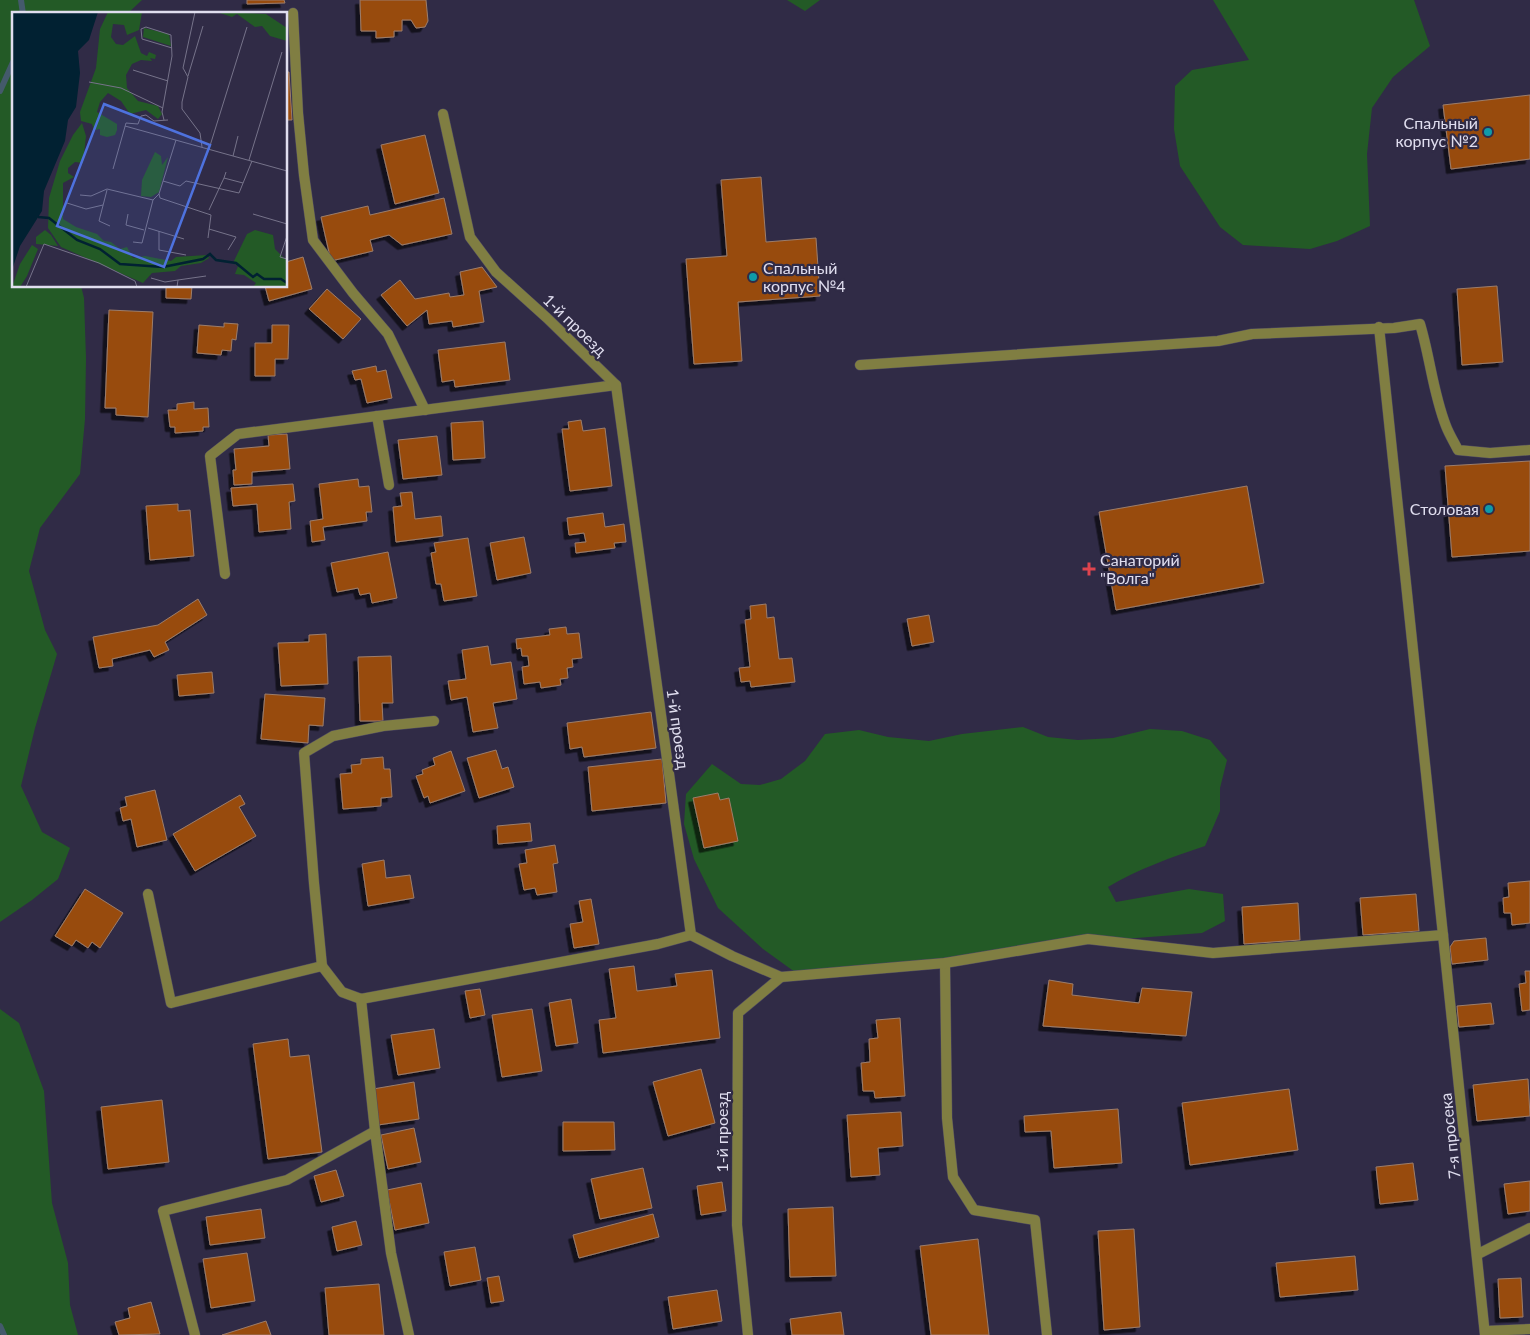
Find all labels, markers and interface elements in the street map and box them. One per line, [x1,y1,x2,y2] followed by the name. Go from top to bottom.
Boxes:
[12,12,288,288] inset map
[1395,113,1478,150] place label: Спальный корпус №2
[1482,126,1494,138] marker: Спальный корпус №2
[763,258,846,295] place label: Спальный корпус №4
[747,271,759,283] marker: Спальный корпус №4
[540,290,611,360] street label: 1-й проезд
[1410,499,1479,518] place label: Столовая
[1483,503,1495,515] marker: Столовая
[1100,550,1180,587] place label: Санаторий "Волга"
[1082,562,1096,576] marker: Санаторий "Волга"
[663,687,694,770] street label: 1-й проезд
[712,1091,731,1173] street label: 1-й проезд
[1436,1092,1463,1180] street label: 7-я просека

